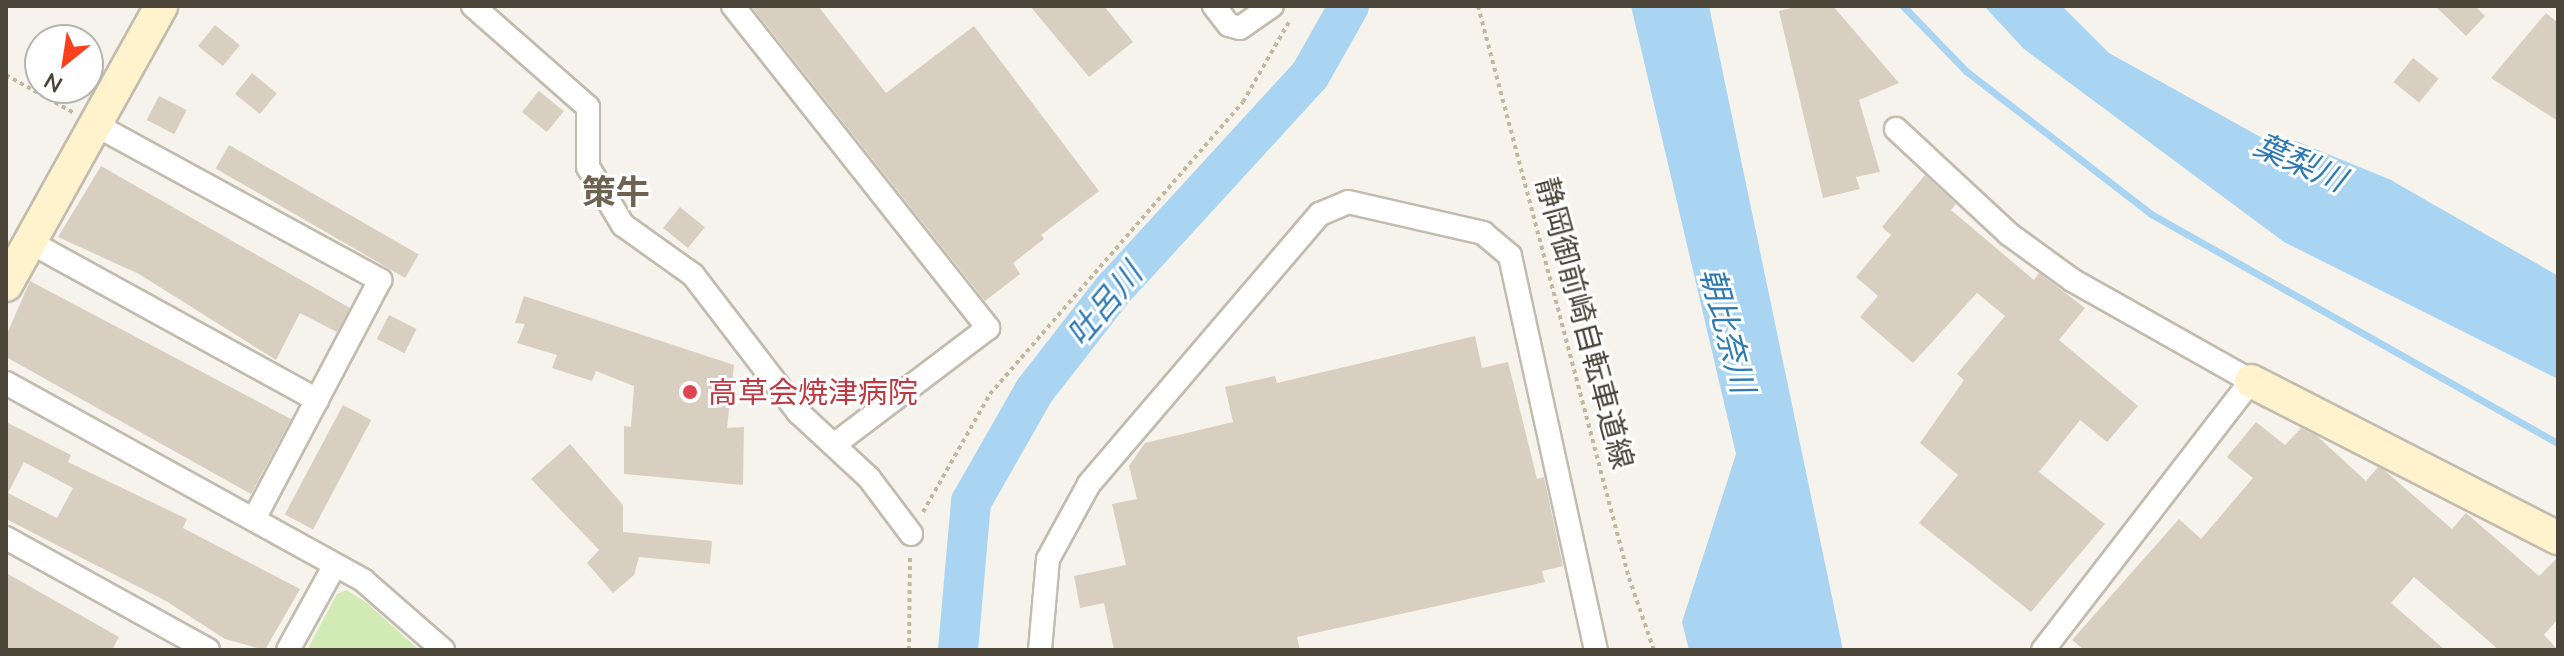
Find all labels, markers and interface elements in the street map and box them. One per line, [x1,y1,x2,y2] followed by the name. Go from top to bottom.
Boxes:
[24,24,104,104] north arrow
[39,67,67,99] text: N
[2248,125,2352,199] water label: 葉梨川
[582,172,650,212] district label: 策牛
[1529,173,1641,473] street label: 静岡御前崎自転車道線
[1058,255,1150,353] water label: 吐呂川
[1693,263,1763,397] water label: 朝比奈川
[708,374,918,410] place label: 高草会焼津病院
[679,381,701,403] marker: 高草会焼津病院

